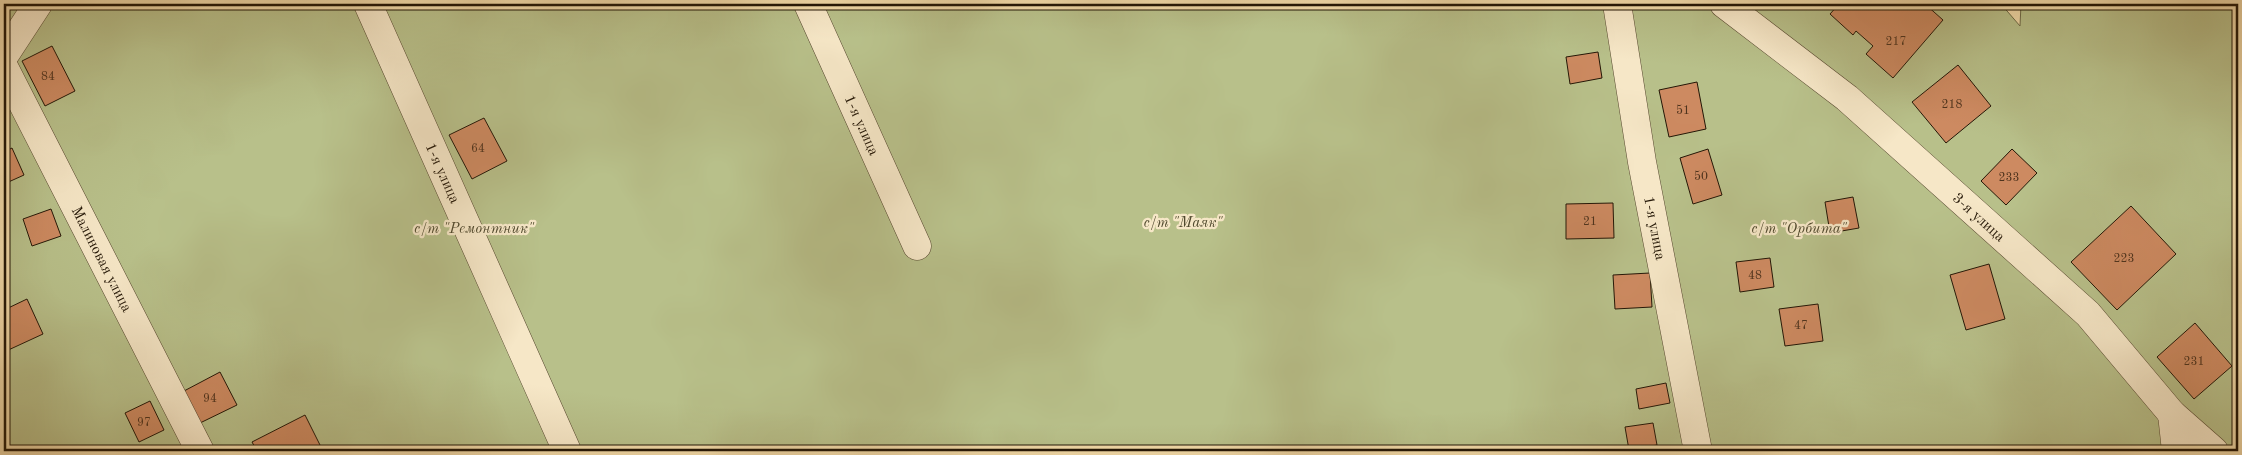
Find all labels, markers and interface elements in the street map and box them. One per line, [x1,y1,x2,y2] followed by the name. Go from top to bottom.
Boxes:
[1886,36,1906,48] house number: 217
[41,71,55,83] house number: 84
[841,93,881,159] street label: 1-я улица
[1942,99,1962,111] house number: 218
[1676,104,1690,117] house number: 51
[422,141,462,207] street label: 1-я улица
[471,143,485,155] house number: 64
[1694,170,1708,183] house number: 50
[1999,172,2019,184] house number: 233
[1949,191,2007,246] street label: 3-я улица
[1640,195,1667,262] street label: 1-я улица
[68,204,134,315] street label: Малиновая улица
[1144,216,1224,231] park label: с/т "Маяк"
[1583,216,1597,228] house number: 21
[1751,221,1848,237] park label: с/т "Орбита"
[414,222,535,237] park label: с/т "Ремонтник"
[2114,253,2134,265] house number: 223
[1748,270,1762,282] house number: 48
[1794,320,1808,332] house number: 47
[2184,356,2204,368] house number: 231
[203,393,217,405] house number: 94
[137,417,151,429] house number: 97

